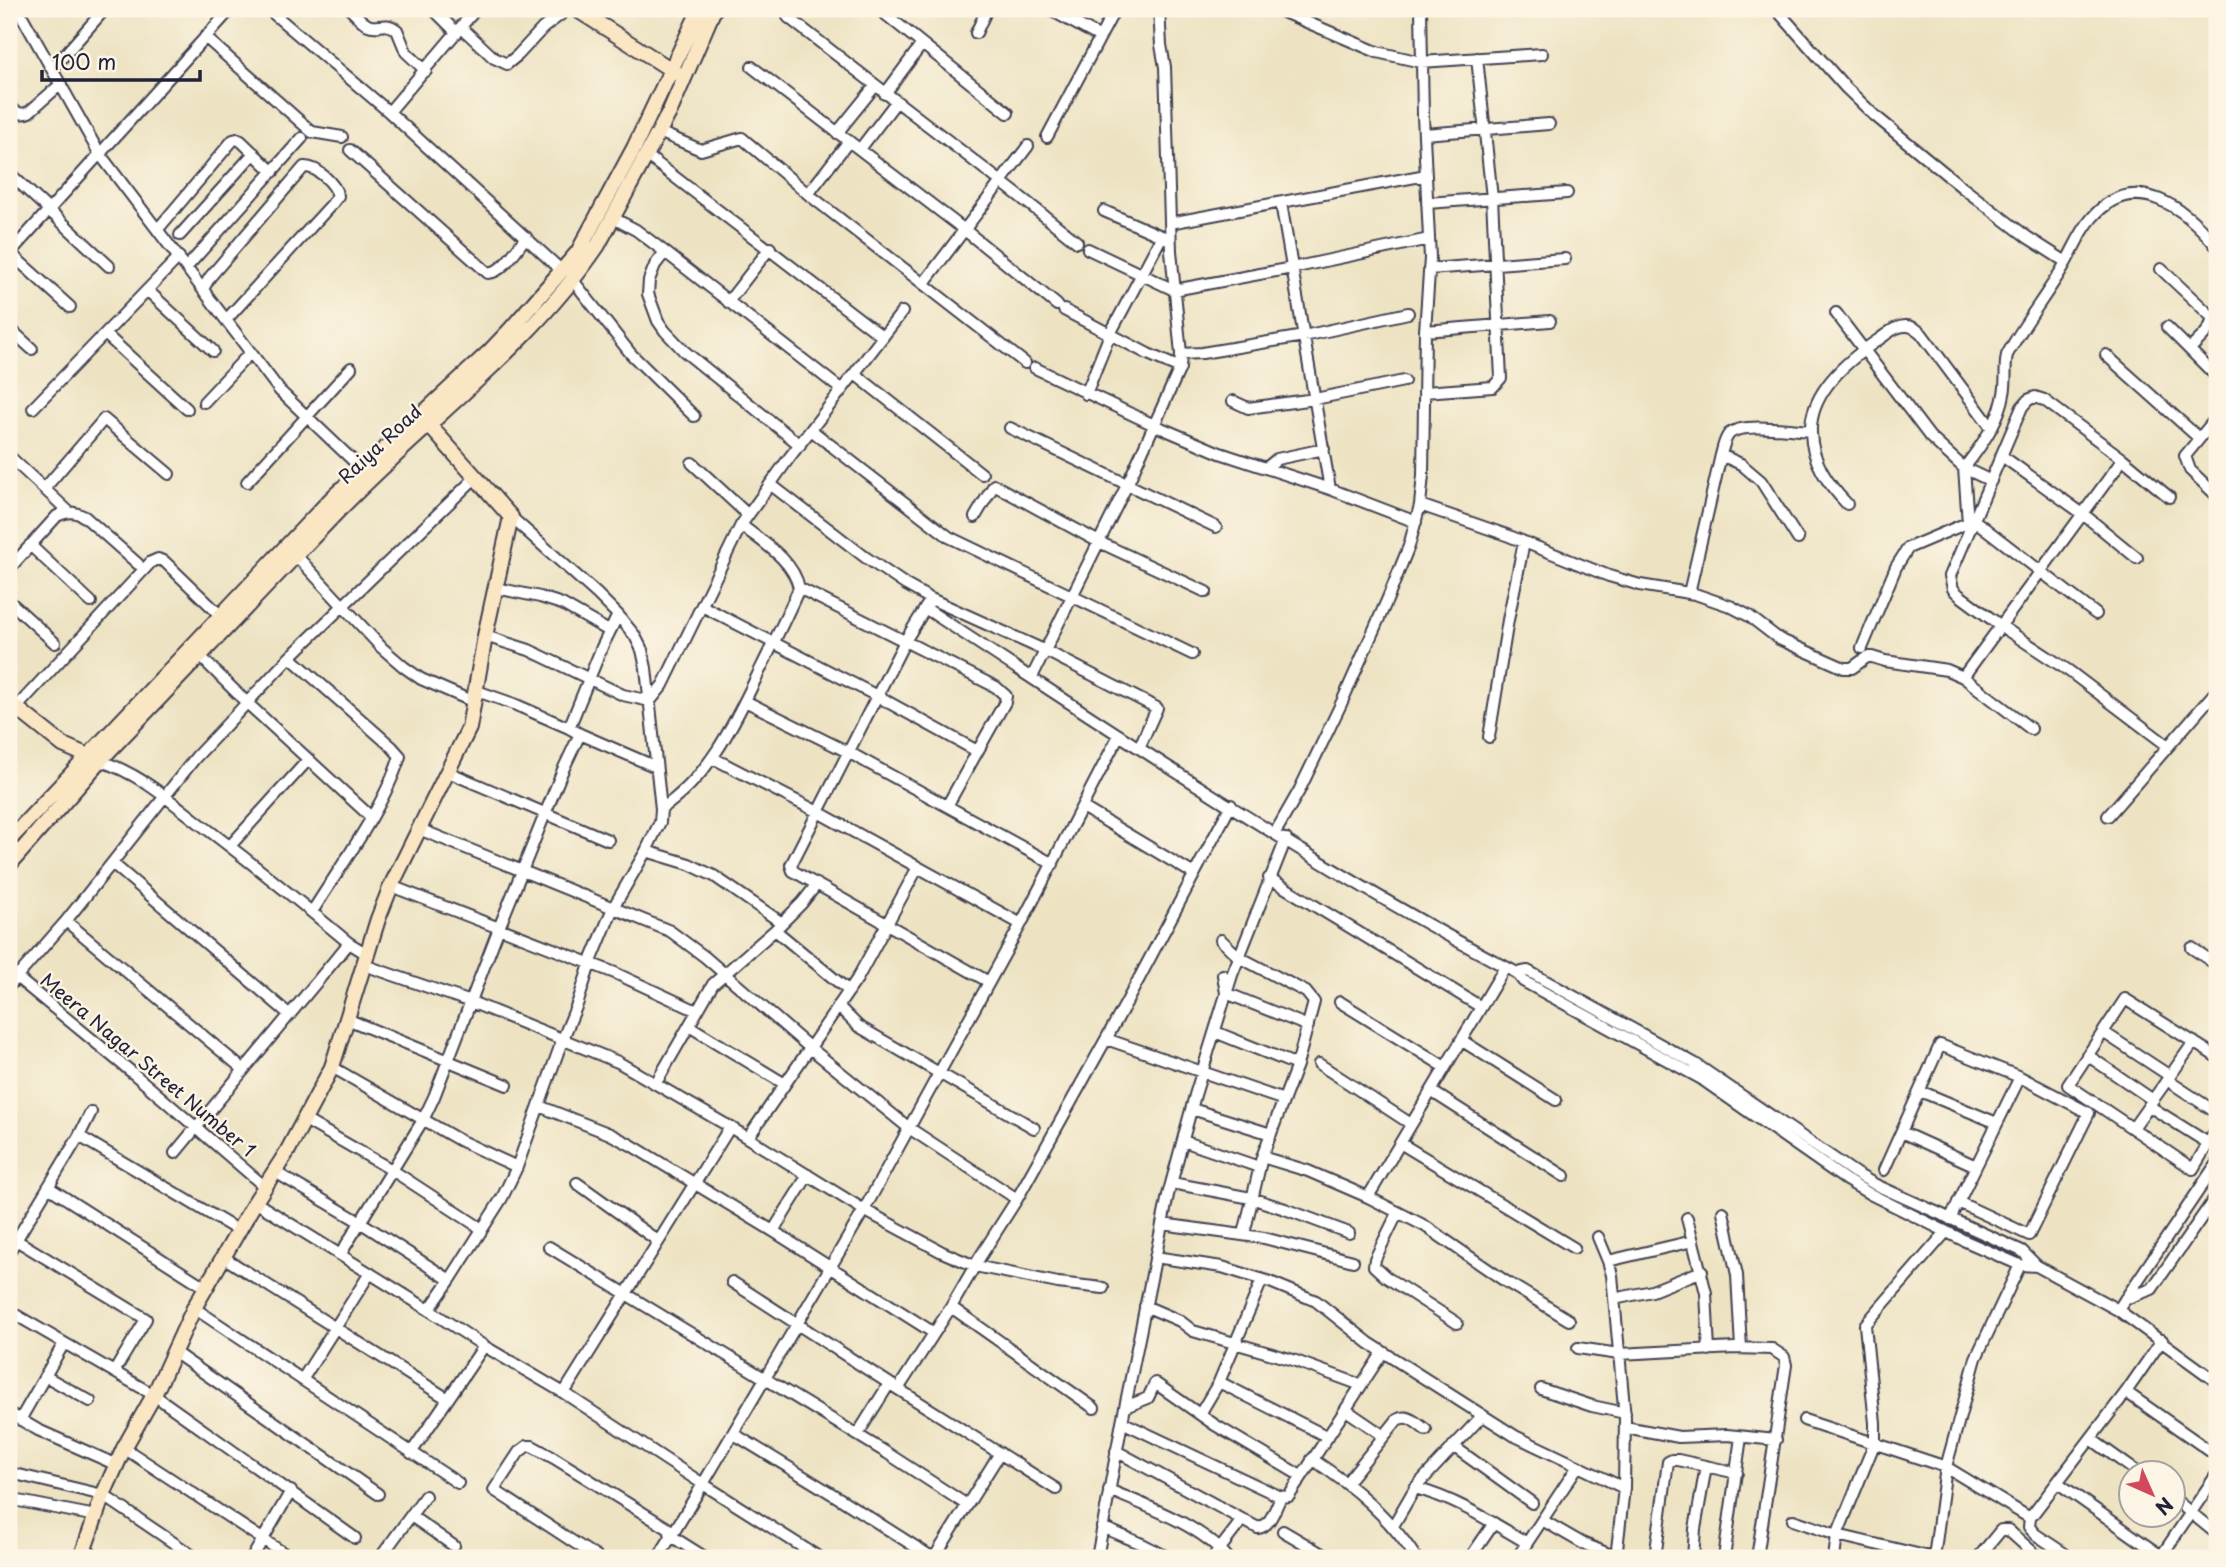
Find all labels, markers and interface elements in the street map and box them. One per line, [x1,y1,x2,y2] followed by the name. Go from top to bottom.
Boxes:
[42,38,200,82] scale bar
[52,45,116,77] text: 100 m
[331,397,427,489] street label: Raiya Road
[35,966,263,1163] street label: Meera Nagar Street Number 1
[2118,1458,2188,1528] north arrow
[2150,1492,2180,1522] text: N

